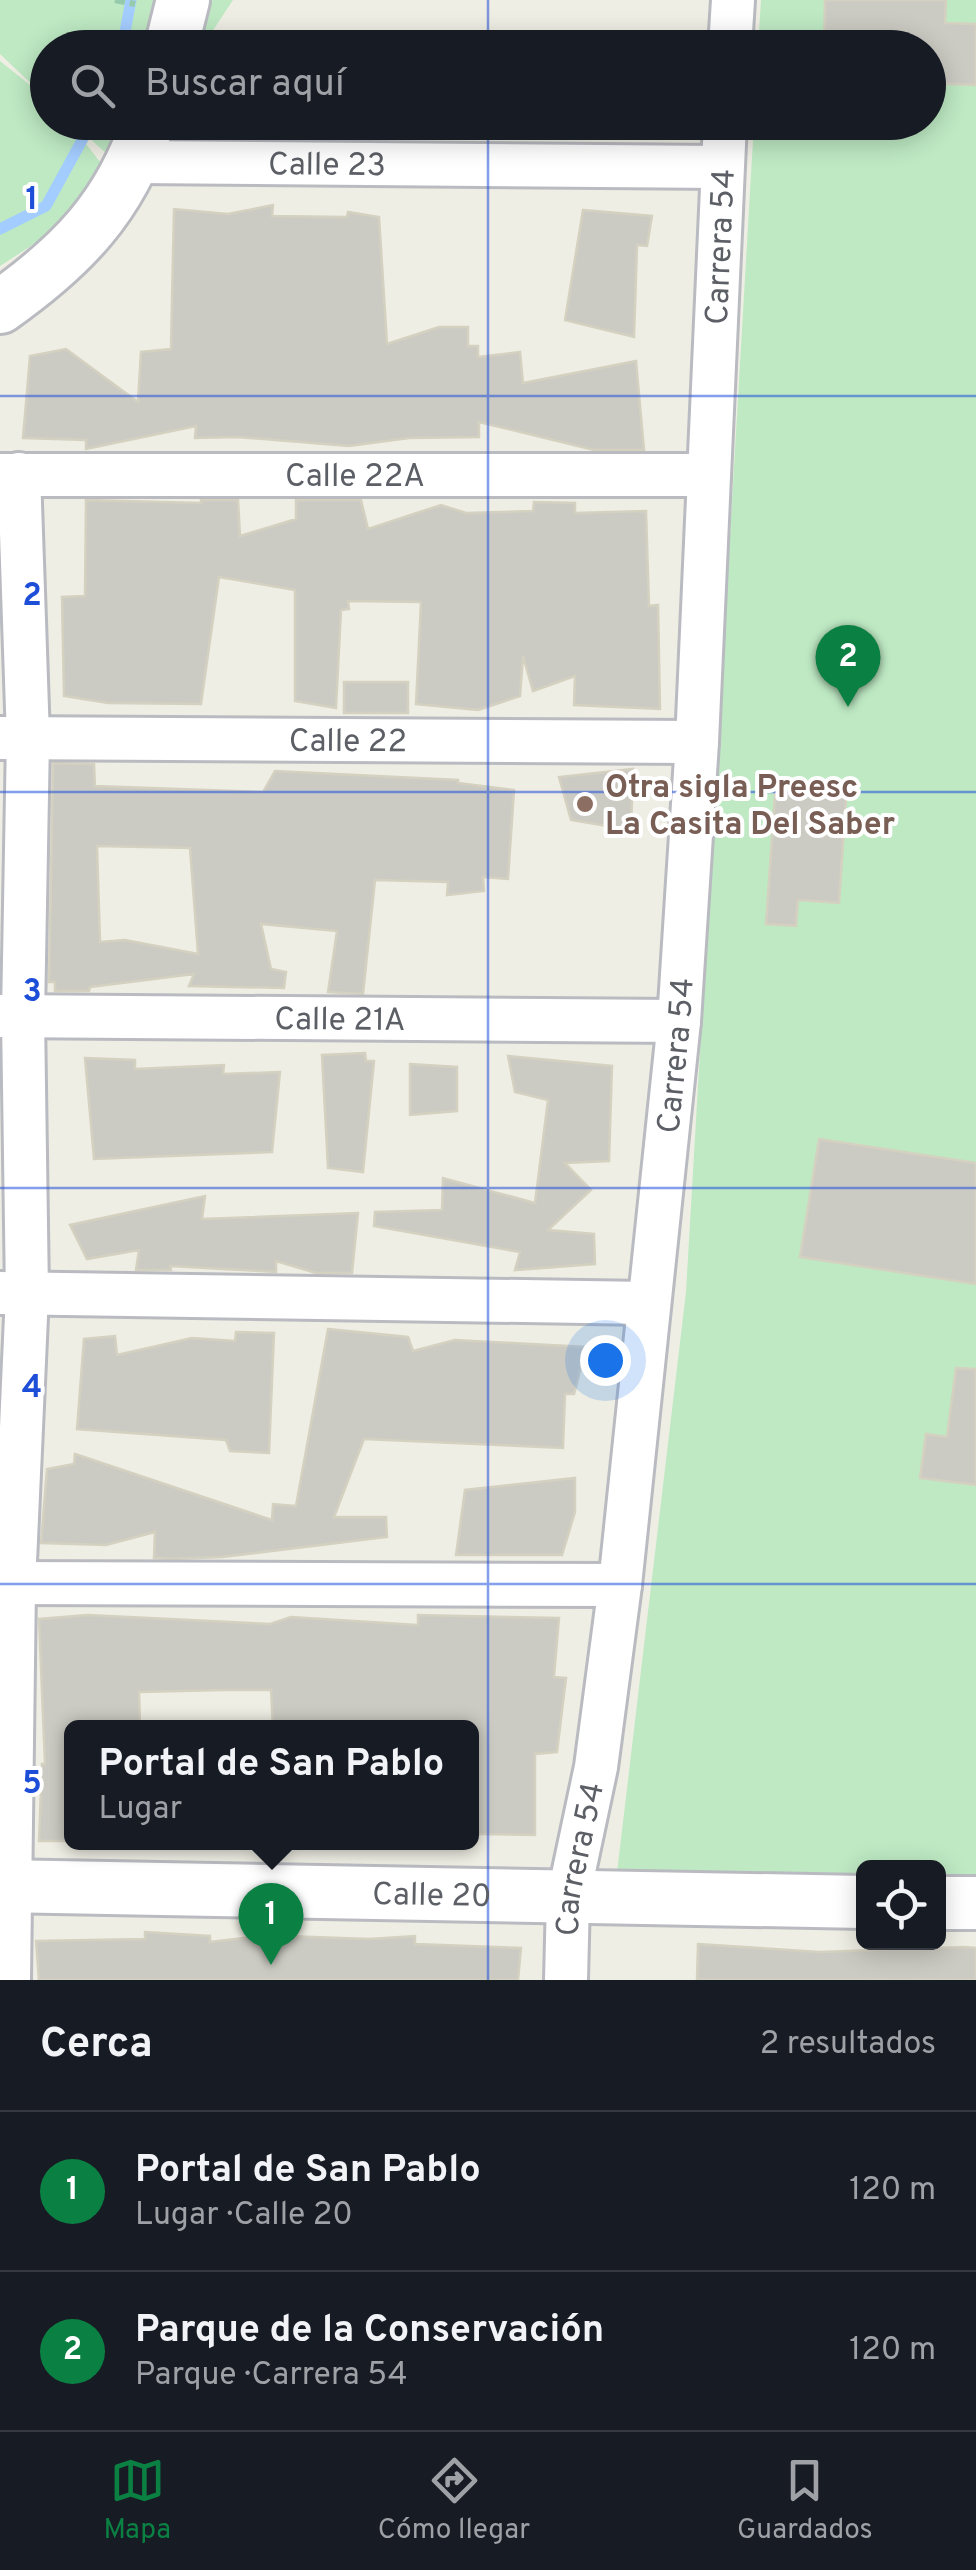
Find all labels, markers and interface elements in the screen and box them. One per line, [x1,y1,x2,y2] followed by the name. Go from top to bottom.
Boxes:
[30,30,946,140] search box
[65,58,120,113] icon: search
[145,61,345,110] text: Buscar aquí
[268,146,386,187] street label: Calle 23
[699,168,746,326] street label: Carrera 54
[26,181,38,221] text: 1
[285,458,425,498] street label: Calle 22A
[22,577,42,617] text: 2
[816,624,880,707] pin: 2
[289,723,407,763] street label: Calle 22
[605,769,895,846] place label: Otra sigla Preesc La Casita Del Saber
[574,793,596,815] marker: Otra sigla Preesc La Casita Del Saber
[22,973,42,1013] text: 3
[650,977,705,1135] street label: Carrera 54
[274,1001,406,1042] street label: Calle 21A
[580,1335,631,1386] your location
[22,1369,42,1409] text: 4
[64,1720,479,1850] popup
[99,1741,444,1790] text: Portal de San Pablo
[22,1765,42,1805] text: 5
[550,1779,615,1937] street label: Carrera 54
[99,1790,182,1830] text: Lugar
[856,1860,946,1950] map controls
[856,1860,946,1950] button: locate
[372,1876,492,1918] street label: Calle 20
[238,1882,304,1965] pin: 1
[40,2019,153,2072] text: Cerca
[760,2025,936,2065] text: 2 resultados
[135,2147,481,2196] text: Portal de San Pablo
[66,2171,79,2211] text: 1
[849,2171,936,2211] text: 120 m
[135,2196,353,2236] text: Lugar · Calle 20
[135,2307,604,2356] text: Parque de la Conservación
[63,2331,82,2371] text: 2
[849,2331,936,2371] text: 120 m
[135,2356,408,2396] text: Parque · Carrera 54
[103,2453,171,2549] tab: Mapa
[378,2453,530,2549] tab: Cómo llegar
[737,2453,873,2549] tab: Guardados

